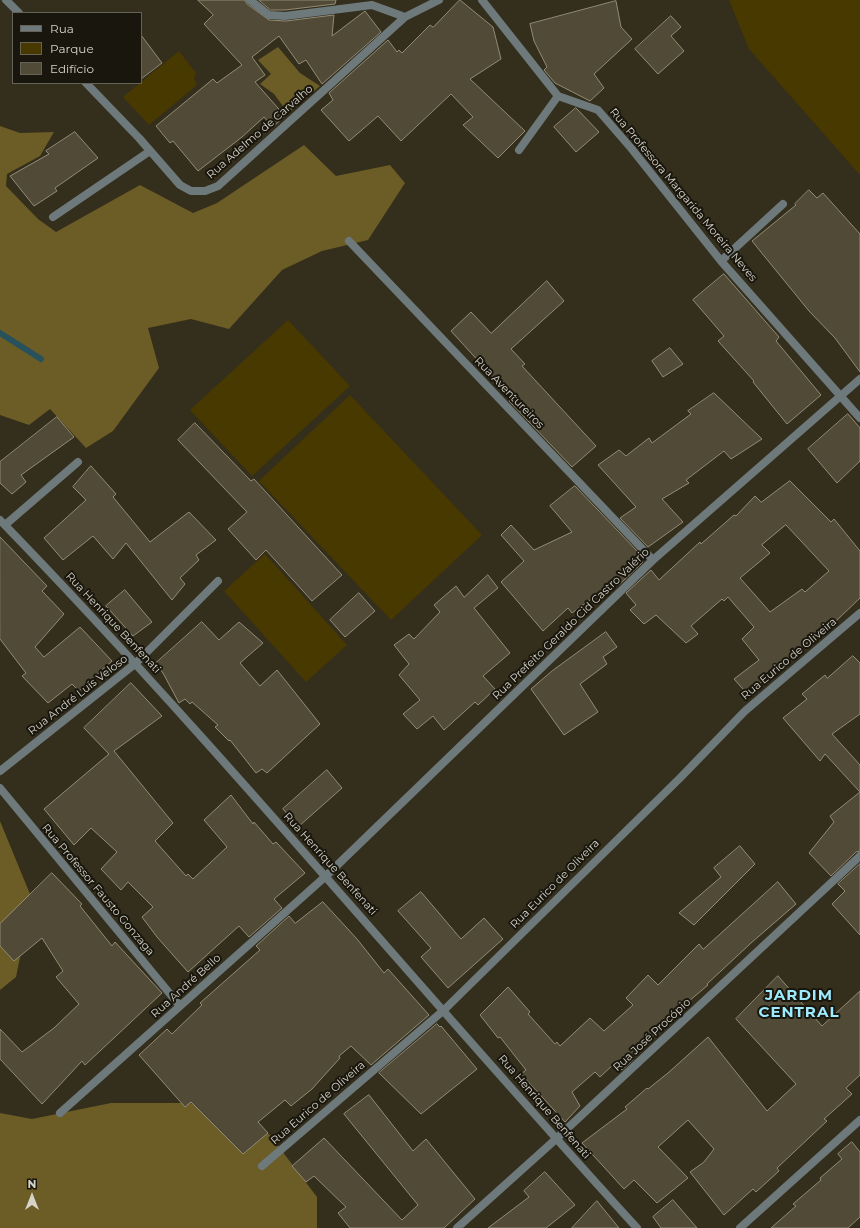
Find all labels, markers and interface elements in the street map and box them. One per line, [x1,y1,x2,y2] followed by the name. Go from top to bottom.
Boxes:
[12,12,142,84] legend
[50,21,74,36] text: Rua
[50,41,94,56] text: Parque
[50,61,94,76] text: Edifício
[204,82,316,182] street label: Rua Adelmo de Carvalho
[607,106,759,284] street label: Rua Professora Margarida Moreira Neves
[471,354,547,432] street label: Rua Aventureiros
[490,545,652,703] street label: Rua Prefeito Geraldo Cid Castro Valério
[63,570,163,676] street label: Rua Henrique Benfenati
[739,615,839,703] street label: Rua Eurico de Oliveira
[26,652,130,738] street label: Rua André Luís Veloso
[280,810,380,918] street label: Rua Henrique Benfenati
[39,822,157,958] street label: Rua Professor Fausto Gonzaga
[508,837,602,931] street label: Rua Eurico de Oliveira
[148,951,224,1021] street label: Rua André Bello
[759,987,839,1022] district label: JARDIM CENTRAL
[611,996,693,1074] street label: Rua José Procópio
[495,1052,593,1162] street label: Rua Henrique Benfenati
[268,1058,368,1148] street label: Rua Eurico de Oliveira
[12,1176,52,1216] north arrow
[28,1177,36,1191] text: N

